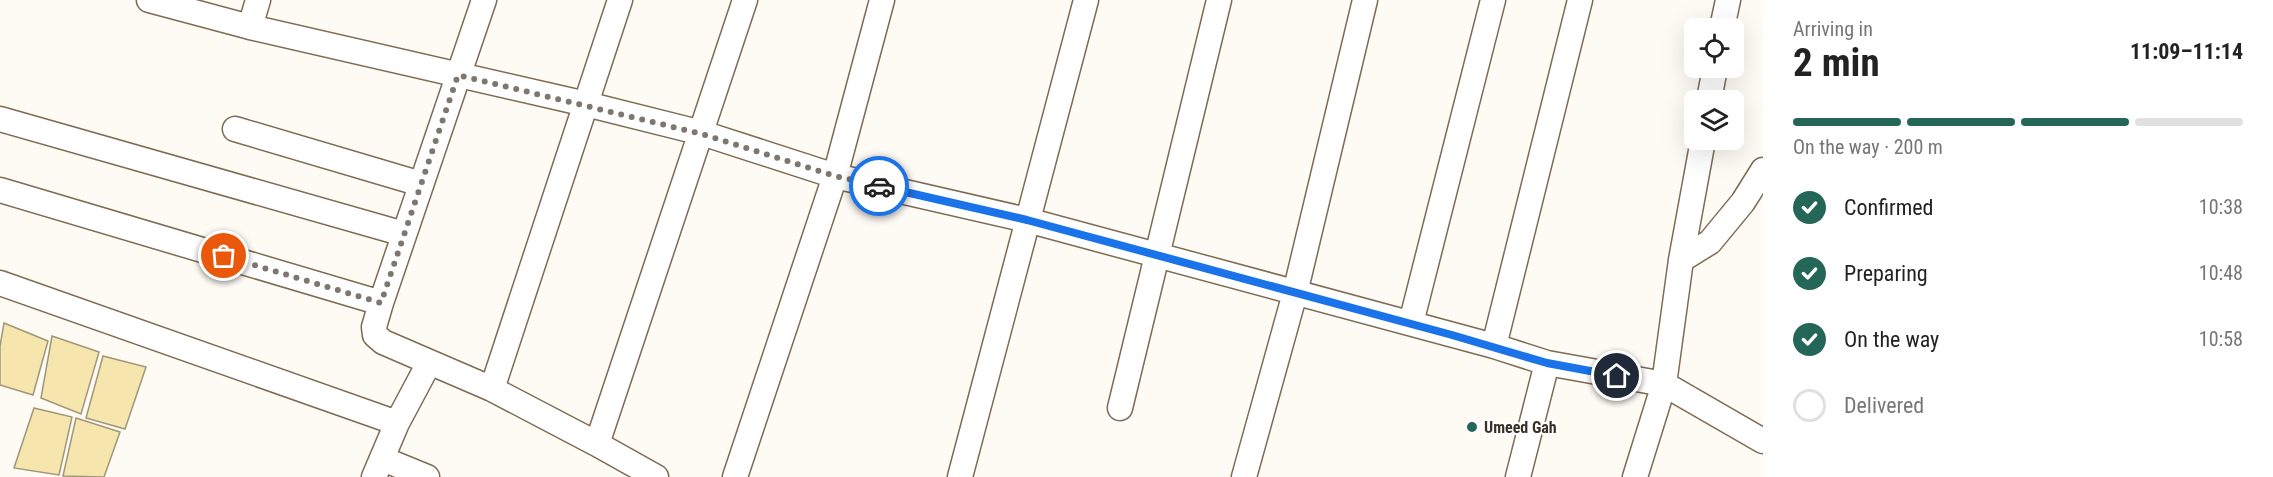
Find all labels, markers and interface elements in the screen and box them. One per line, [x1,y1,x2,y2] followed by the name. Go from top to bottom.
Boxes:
[1793,17,1873,41] text: Arriving in
[1684,18,1744,150] map controls
[1684,18,1744,78] button: locate
[2130,39,2243,64] text: 11:09–11:14
[1793,40,1880,86] text: 2 min
[1684,90,1744,150] button: layers
[1793,135,1943,159] text: On the way · 200 m
[849,156,909,216] courier
[863,170,896,203] icon: car
[1793,191,1826,224] icon: check
[1844,195,1933,220] text: Confirmed
[2199,195,2243,219] text: 10:38
[198,230,249,281] pin
[207,239,240,272] icon: bag
[1793,257,1826,290] icon: check
[1844,261,1928,286] text: Preparing
[2199,261,2243,285] text: 10:48
[1793,323,1826,356] icon: check
[1844,327,1939,352] text: On the way
[2199,327,2243,351] text: 10:58
[1591,350,1642,401] pin
[1600,359,1633,392] icon: home
[1844,393,1924,418] text: Delivered
[1484,418,1557,437] place label: Umeed Gah
[1465,420,1479,434] marker: Umeed Gah

